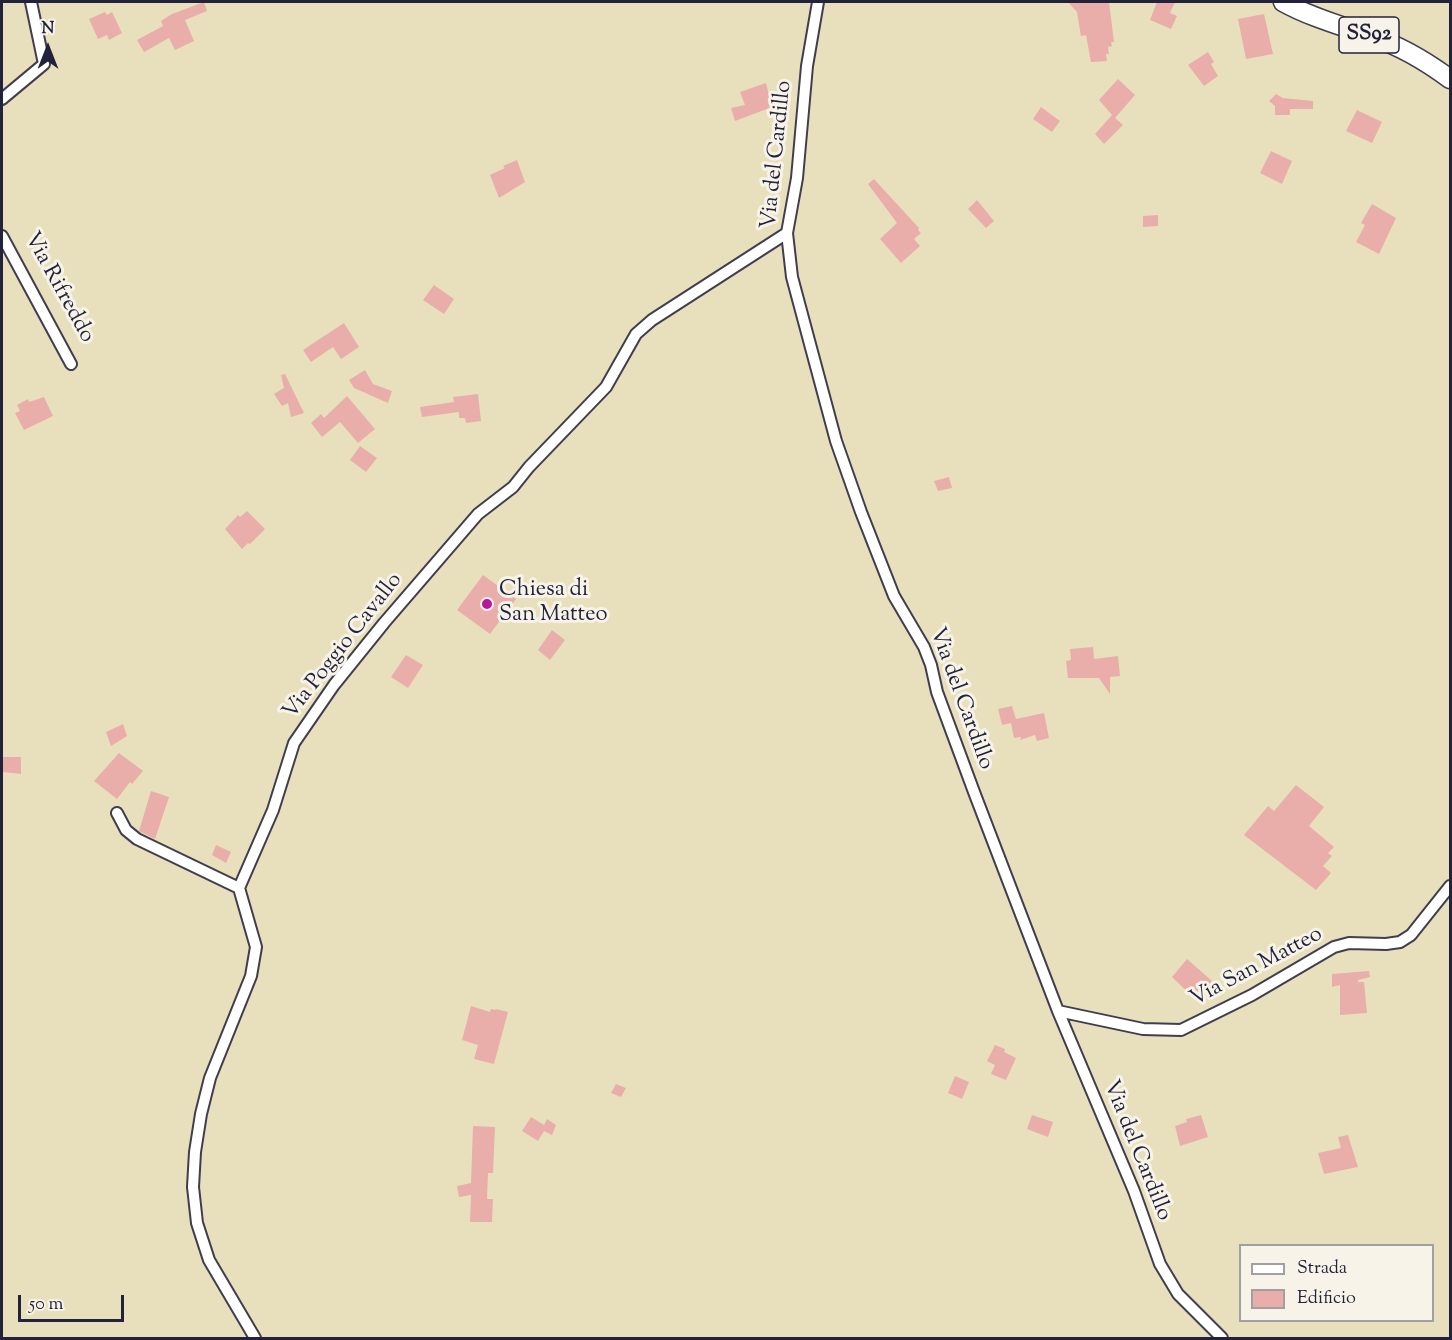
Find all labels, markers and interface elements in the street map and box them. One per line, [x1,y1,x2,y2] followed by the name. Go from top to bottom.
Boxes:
[1339,17,1399,53] road number: SS92
[18,18,78,78] north arrow
[42,18,54,41] text: N
[757,80,799,230] street label: Via del Cardillo
[17,228,99,348] street label: Via Rifreddo
[279,569,409,725] street label: Via Poggio Cavallo
[499,578,607,630] place label: Chiesa di San Matteo
[480,597,494,611] marker: Chiesa di San Matteo
[922,624,998,774] street label: Via del Cardillo
[1186,922,1328,1014] street label: Via San Matteo
[1096,1077,1176,1225] street label: Via del Cardillo
[1239,1244,1434,1322] legend
[1297,1256,1347,1282] text: Strada
[21,1283,128,1321] scale bar
[1297,1286,1356,1312] text: Edificio
[29,1292,63,1318] text: 50 m

